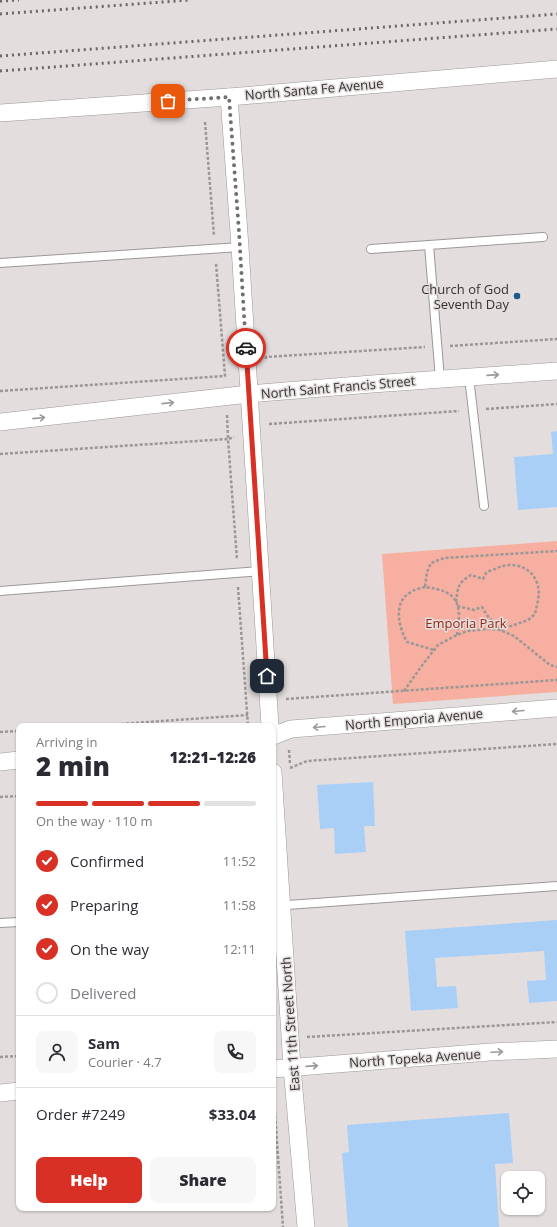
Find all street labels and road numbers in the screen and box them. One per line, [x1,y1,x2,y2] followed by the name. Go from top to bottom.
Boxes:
[244,74,384,104] street label: North Santa Fe Avenue
[260,371,416,403] street label: North Saint Francis Street
[344,704,484,734] street label: North Emporia Avenue
[276,956,304,1092] street label: East 11th Street North
[349,1044,481,1072] street label: North Topeka Avenue

